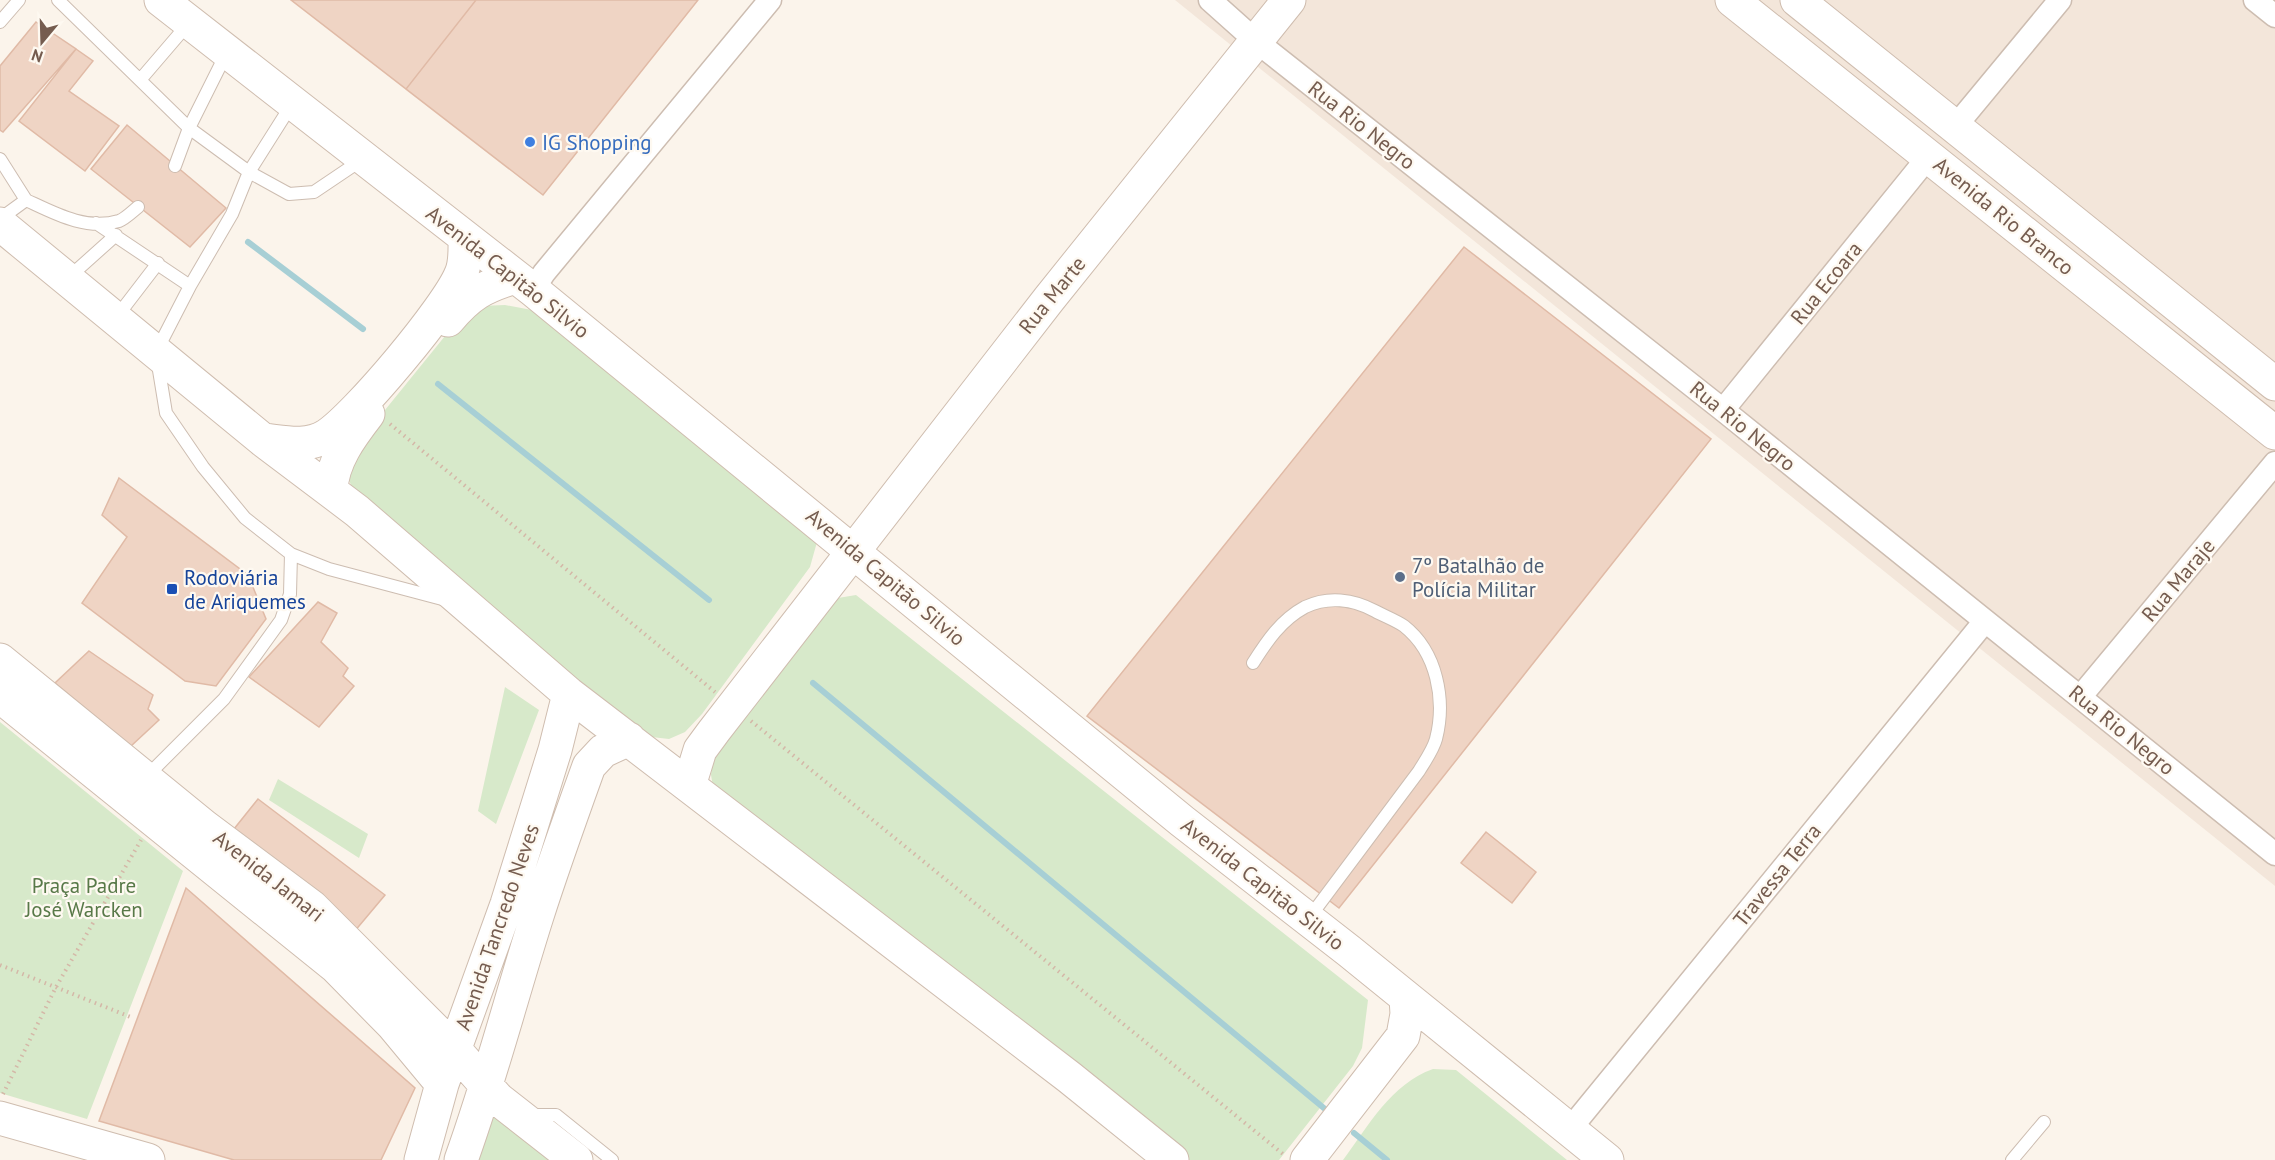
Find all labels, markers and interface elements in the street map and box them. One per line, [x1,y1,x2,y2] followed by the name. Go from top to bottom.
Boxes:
[12,12,72,72] north arrow
[29,45,45,67] text: N
[1303,75,1421,175] street label: Rua Rio Negro
[542,129,652,156] place label: IG Shopping
[523,135,537,149] marker: IG Shopping
[1928,151,2080,281] street label: Avenida Rio Branco
[421,200,595,344] street label: Avenida Capitão Silvio
[1784,236,1868,330] street label: Rua Ecoara
[1013,251,1091,339] street label: Rua Marte
[1684,375,1802,477] street label: Rua Rio Negro
[801,502,971,652] street label: Avenida Capitão Silvio
[2135,533,2221,627] street label: Rua Maraje
[1412,552,1545,603] place label: 7º Batalhão de Polícia Militar
[184,564,306,615] place label: Rodoviária de Ariquemes
[1393,570,1407,584] marker: 7º Batalhão de Polícia Militar
[165,582,179,596] marker: Rodoviária de Ariquemes
[2063,679,2181,781] street label: Rua Rio Negro
[1176,812,1350,956] street label: Avenida Capitão Silvio
[1727,818,1827,932] street label: Travessa Terra
[449,820,545,1034] street label: Avenida Tancredo Neves
[208,824,330,928] street label: Avenida Jamari
[24,872,143,923] park label: Praça Padre José Warcken

